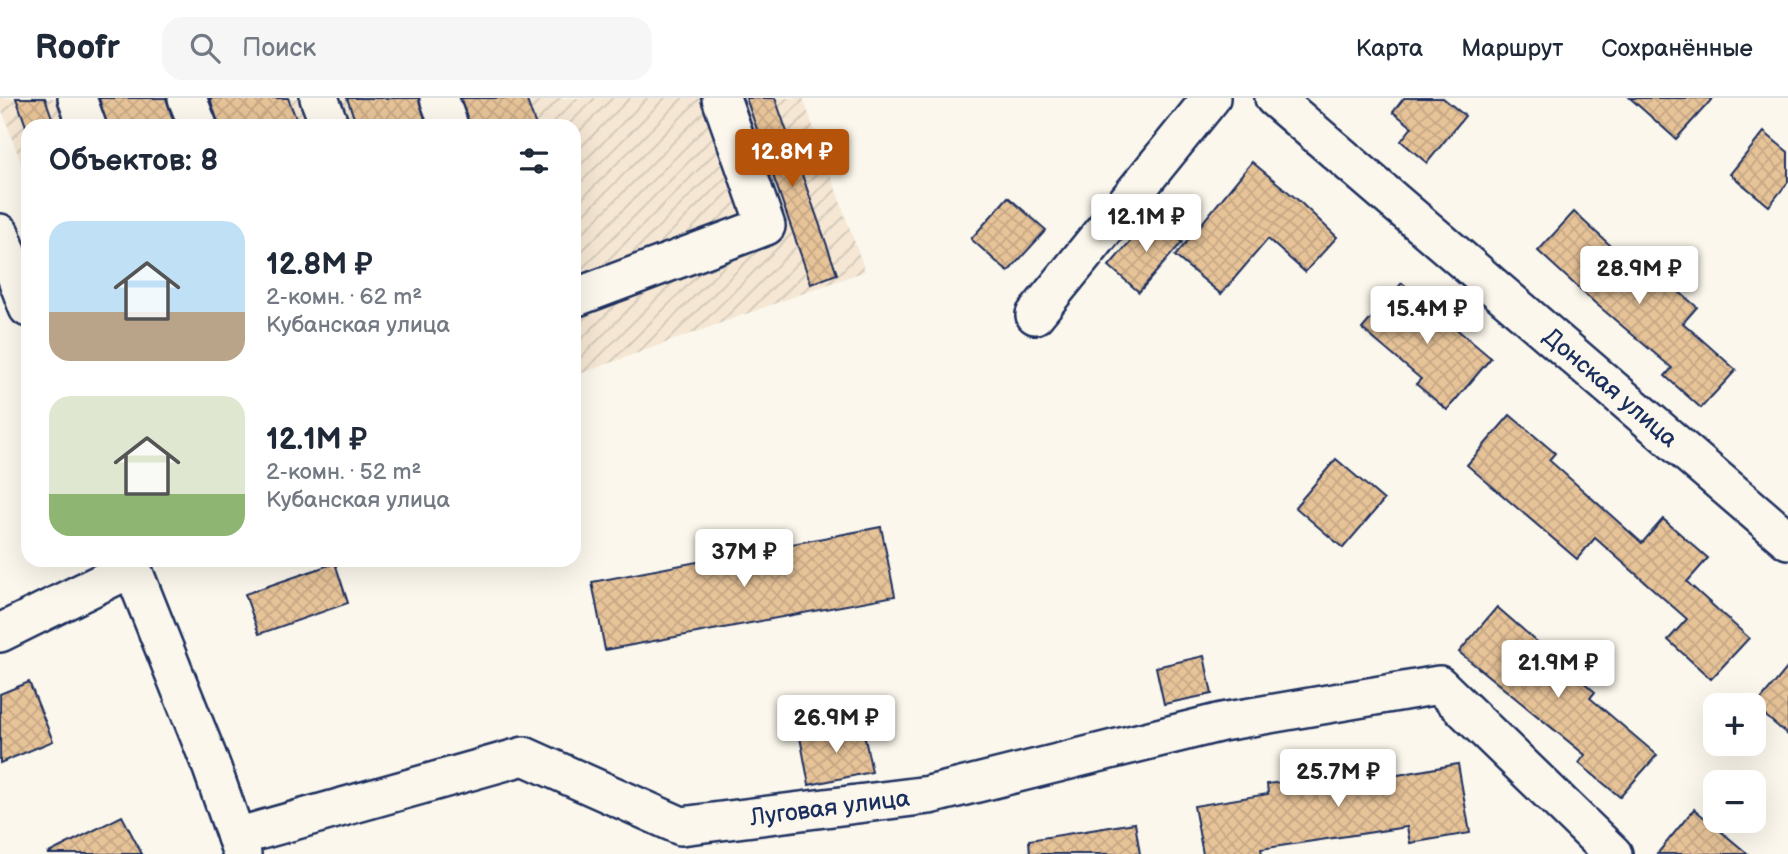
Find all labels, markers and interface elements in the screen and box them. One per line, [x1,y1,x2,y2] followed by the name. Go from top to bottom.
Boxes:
[162,17,652,80] search box
[35,28,120,68] text: Roofr
[186,29,224,67] icon: search
[242,33,316,64] text: Поиск
[1356,34,1423,63] text: Карта
[1461,34,1563,63] text: Маршрут
[1601,34,1753,63] text: Сохранённые
[727,130,857,189] pin: 12.8M ₽
[751,138,833,166] text: 12.8M ₽
[515,142,553,180] icon: filters
[49,143,218,179] text: Объектов: 8
[1081,194,1211,254] pin: 12.1M ₽
[1107,203,1185,231] text: 12.1M ₽
[1574,246,1704,306] pin: 28.9M ₽
[266,247,373,283] text: 12.8M ₽
[105,249,189,333] icon: home
[1596,255,1682,283] text: 28.9M ₽
[266,283,422,311] text: 2-комн. · 62 m²
[1362,286,1492,346] pin: 15.4M ₽
[1387,295,1467,323] text: 15.4M ₽
[266,311,450,339] text: Кубанская улица
[1537,322,1683,454] street label: Донская улица
[266,422,367,458] text: 12.1M ₽
[105,424,189,508] icon: home
[266,458,421,486] text: 2-комн. · 52 m²
[266,486,450,514] text: Кубанская улица
[695,530,793,589] pin: 37M ₽
[711,538,777,566] text: 37M ₽
[1493,640,1623,700] pin: 21.9M ₽
[1518,649,1598,677] text: 21.9M ₽
[1703,693,1766,833] map controls
[1703,693,1766,756] button: +
[771,696,901,755] pin: 26.9M ₽
[793,704,879,732] text: 26.9M ₽
[1273,750,1403,809] pin: 25.7M ₽
[1296,758,1380,786] text: 25.7M ₽
[1703,770,1766,833] button: −
[747,784,911,832] street label: Луговая улица

